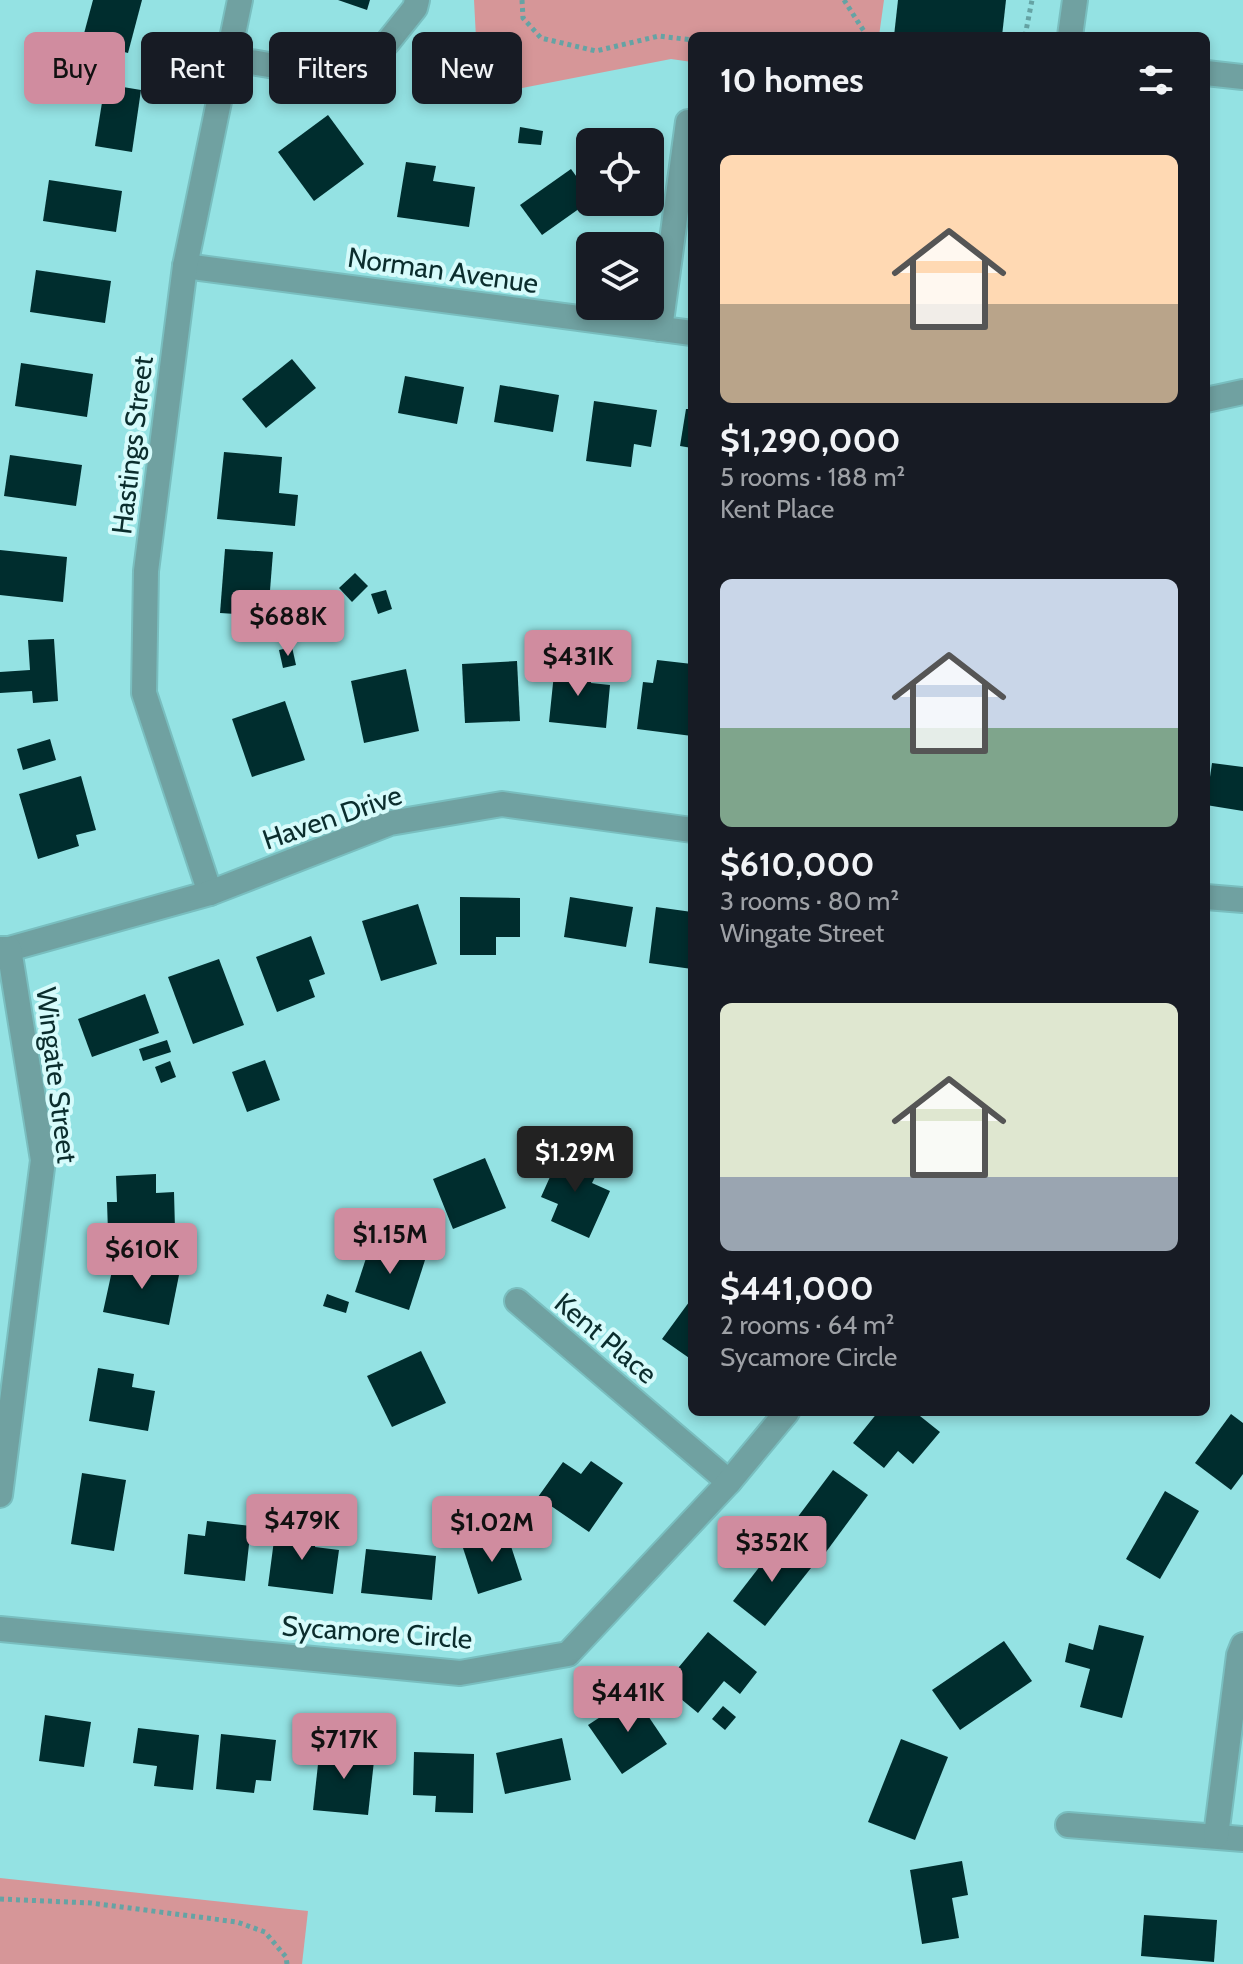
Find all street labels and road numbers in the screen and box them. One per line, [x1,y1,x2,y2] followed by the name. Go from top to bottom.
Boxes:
[345,240,541,300] street label: Norman Avenue
[104,354,160,536] street label: Hastings Street
[258,777,406,857] street label: Haven Drive
[29,985,85,1165] street label: Wingate Street
[548,1285,664,1391] street label: Kent Place
[281,1608,473,1656] street label: Sycamore Circle

